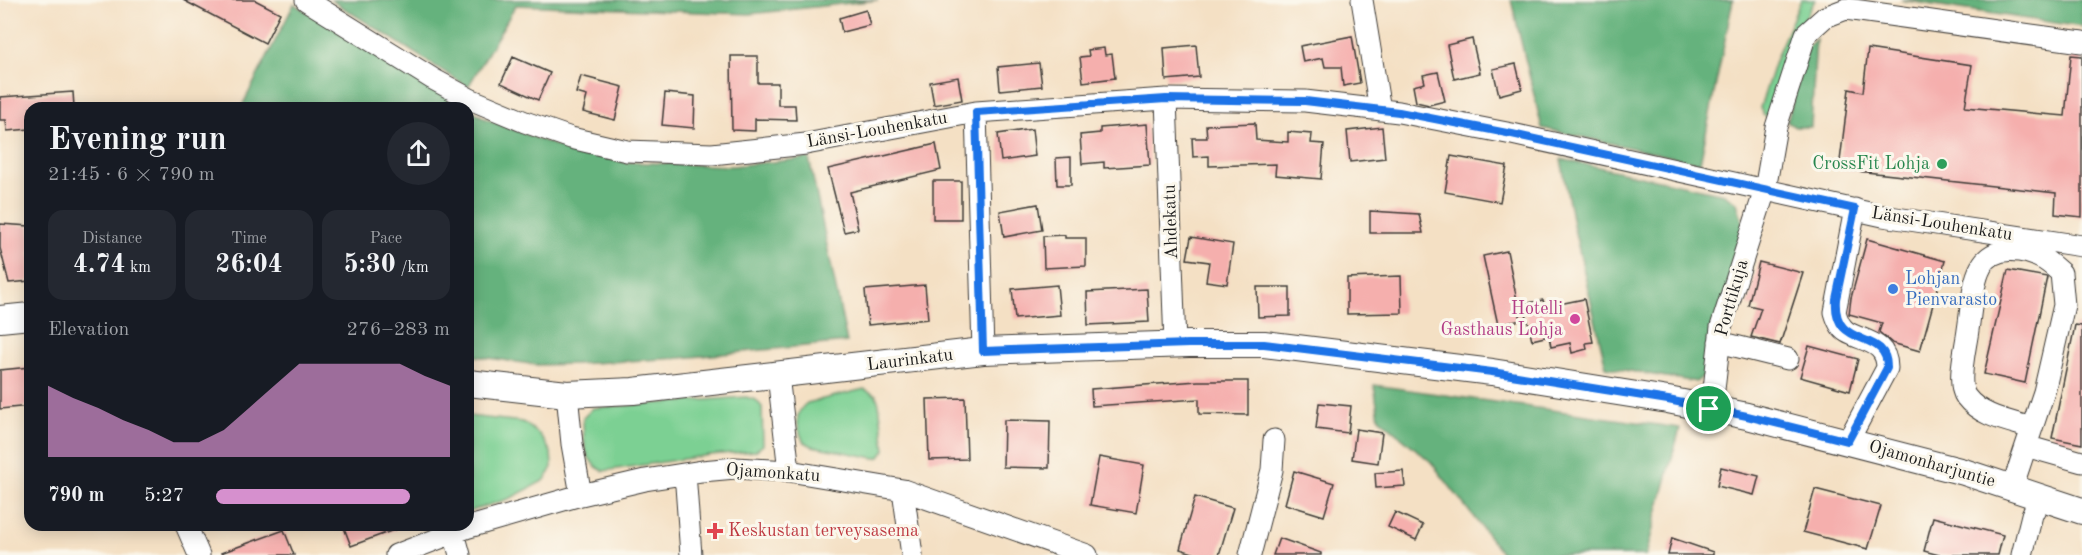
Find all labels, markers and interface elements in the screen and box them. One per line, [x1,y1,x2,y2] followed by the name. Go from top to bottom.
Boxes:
[805,109,949,151] street label: Länsi-Louhenkatu
[387,122,450,185] button: share
[48,124,227,157] text: Evening run
[1812,155,1930,173] place label: CrossFit Lohja
[1935,157,1949,171] marker: CrossFit Lohja
[48,165,215,185] text: 21:45 · 6 × 790 m
[1161,184,1181,260] street label: Ahdekatu
[1870,204,2014,244] street label: Länsi-Louhenkatu
[82,231,142,247] text: Distance
[231,231,267,247] text: Time
[370,231,402,247] text: Pace
[73,252,126,278] text: 4.74
[215,252,283,278] text: 26:04
[343,252,396,278] text: 5:30
[1713,258,1752,338] street label: Porttikuja
[126,260,151,276] text: km
[396,260,429,276] text: /km
[1905,270,1997,309] place label: Lohjan Pienvarasto
[1886,282,1900,296] marker: Lohjan Pienvarasto
[1440,300,1563,339] place label: Hotelli Gasthaus Lohja
[1568,312,1582,326] marker: Hotelli Gasthaus Lohja
[48,320,129,340] text: Elevation
[347,320,450,340] text: 276–283 m
[866,346,955,374] street label: Laurinkatu
[1683,383,1734,434] pin
[1692,392,1725,425] icon: arrive
[1867,437,1997,491] street label: Ojamonharjuntie
[725,461,821,485] street label: Ojamonkatu
[48,486,104,506] text: 790 m
[144,486,184,506] text: 5:27
[706,522,724,540] marker: Keskustan terveysasema
[728,522,919,540] place label: Keskustan terveysasema

